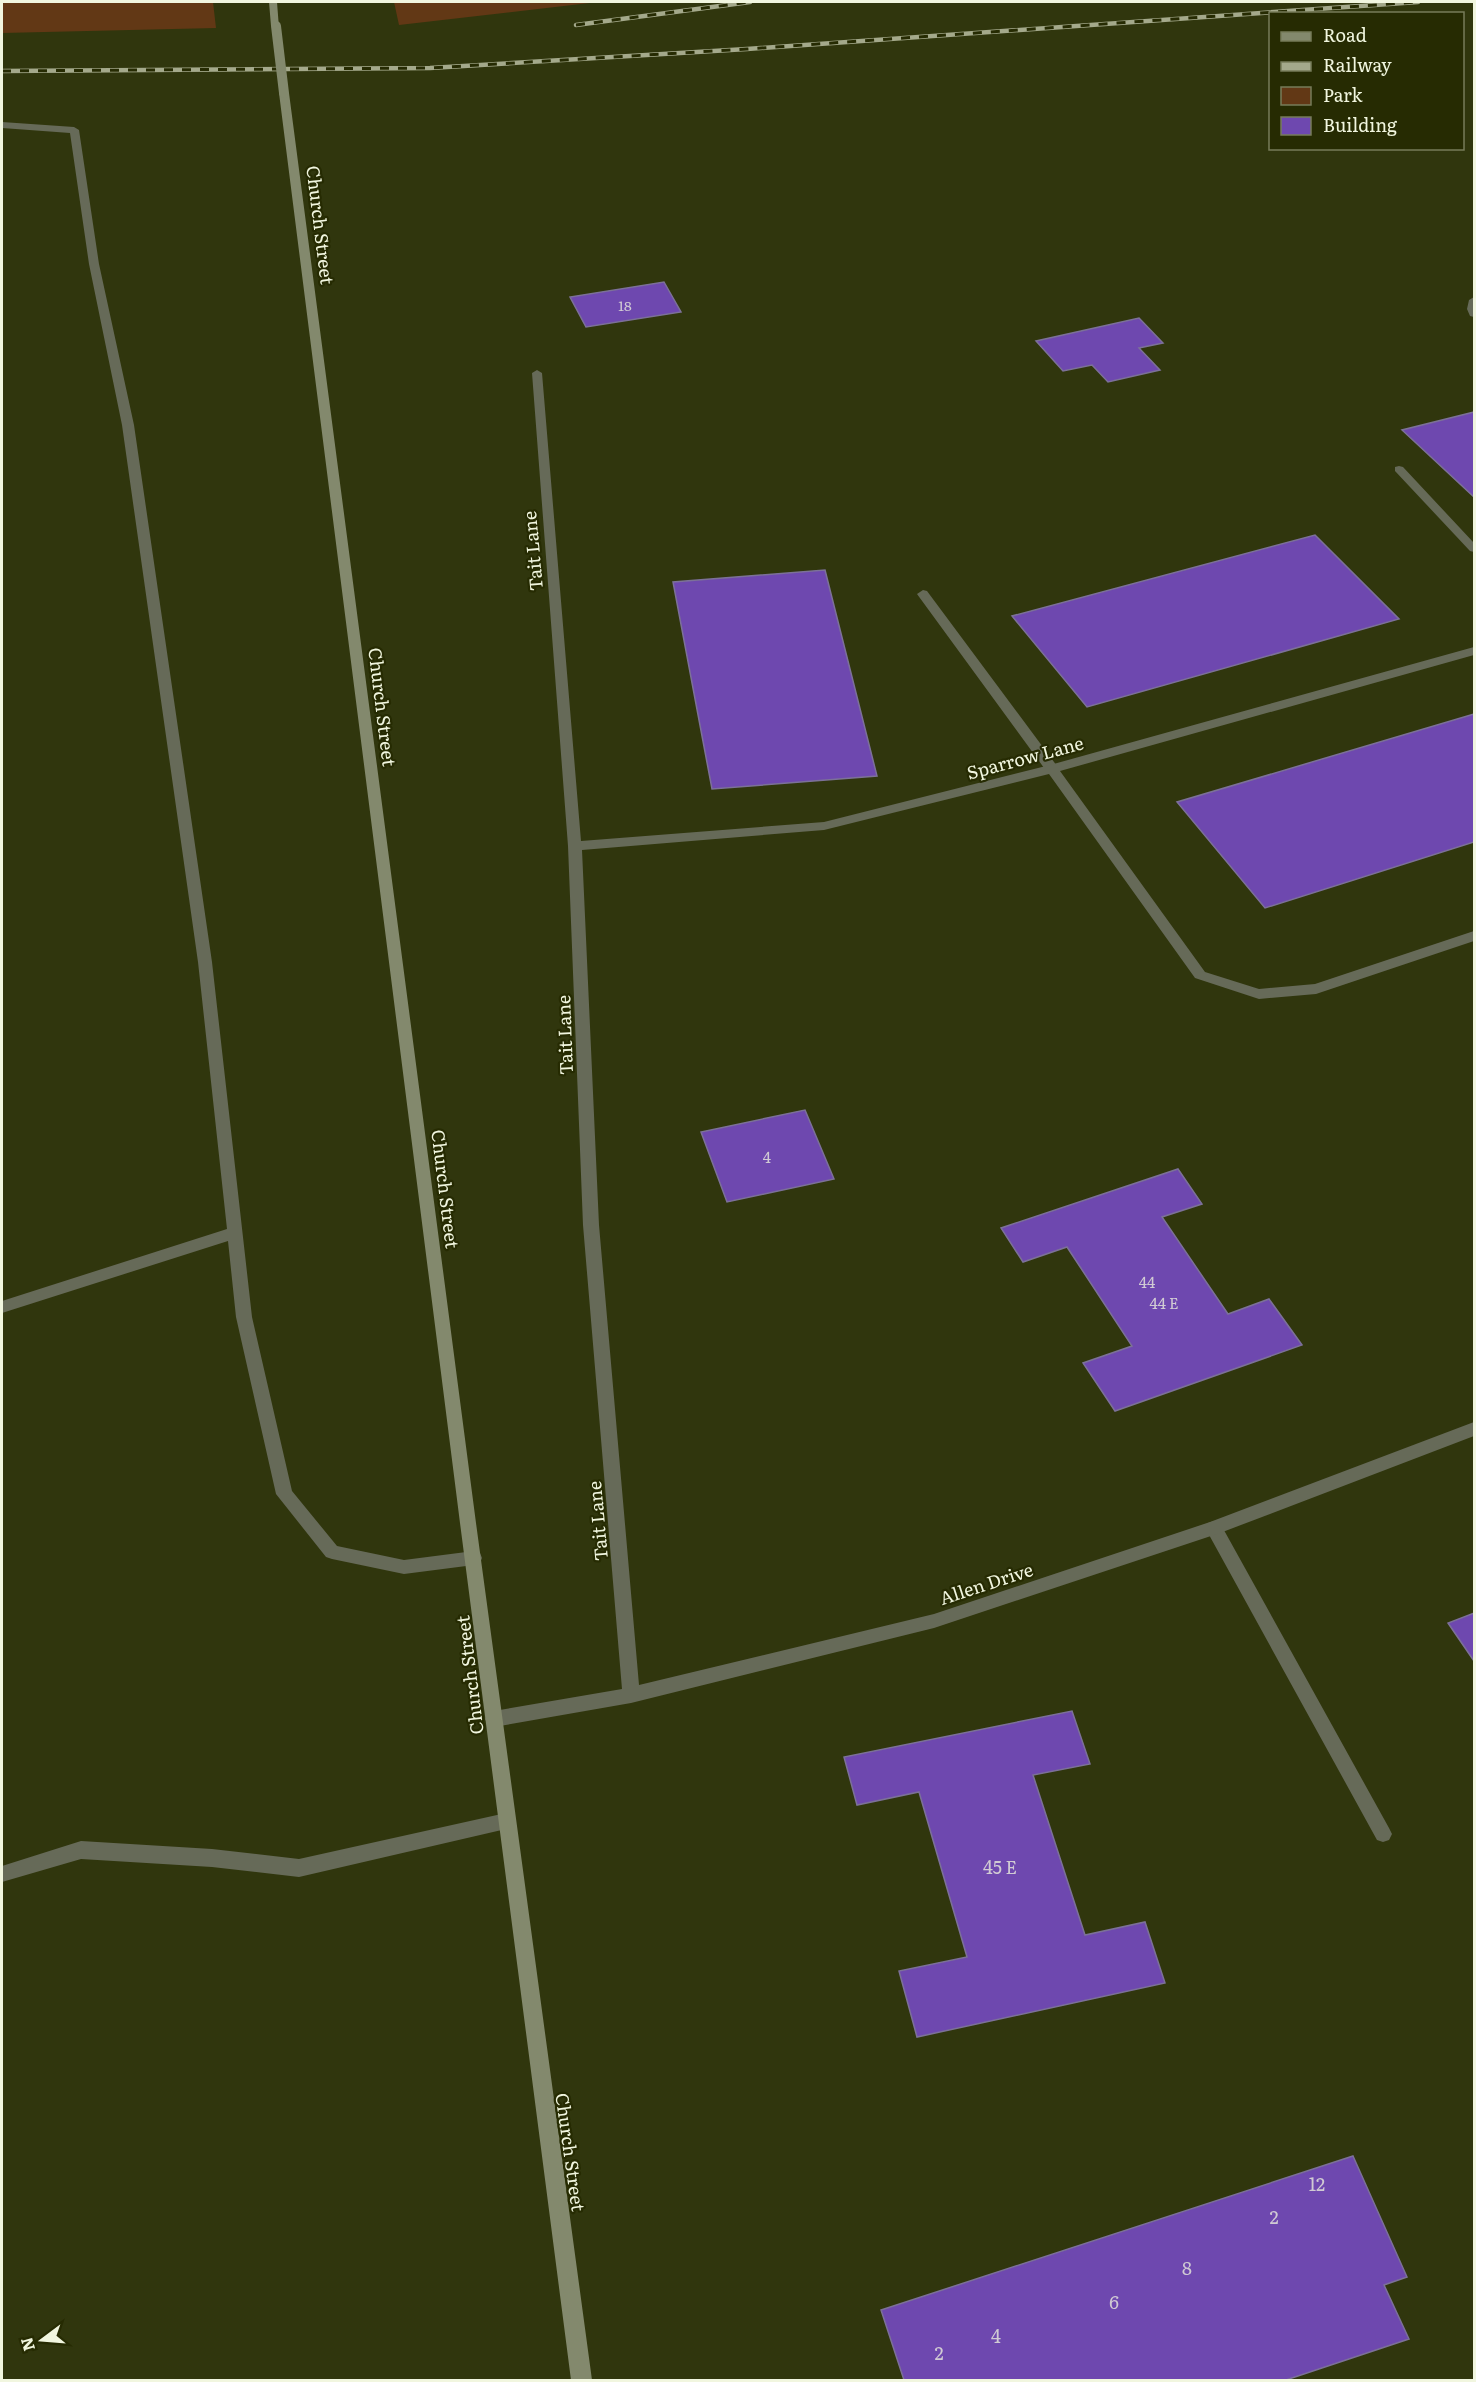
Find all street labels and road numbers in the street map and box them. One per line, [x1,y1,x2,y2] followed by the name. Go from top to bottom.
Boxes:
[300,164,342,287] street label: Church Street
[515,510,549,592] street label: Tait Lane
[362,646,404,769] street label: Church Street
[964,728,1086,786] street label: Sparrow Lane
[549,994,579,1076] street label: Tait Lane
[425,1128,467,1251] street label: Church Street
[580,1480,614,1562] street label: Tait Lane
[936,1555,1036,1611] street label: Allen Drive
[448,1613,490,1736] street label: Church Street
[549,2091,593,2214] street label: Church Street

